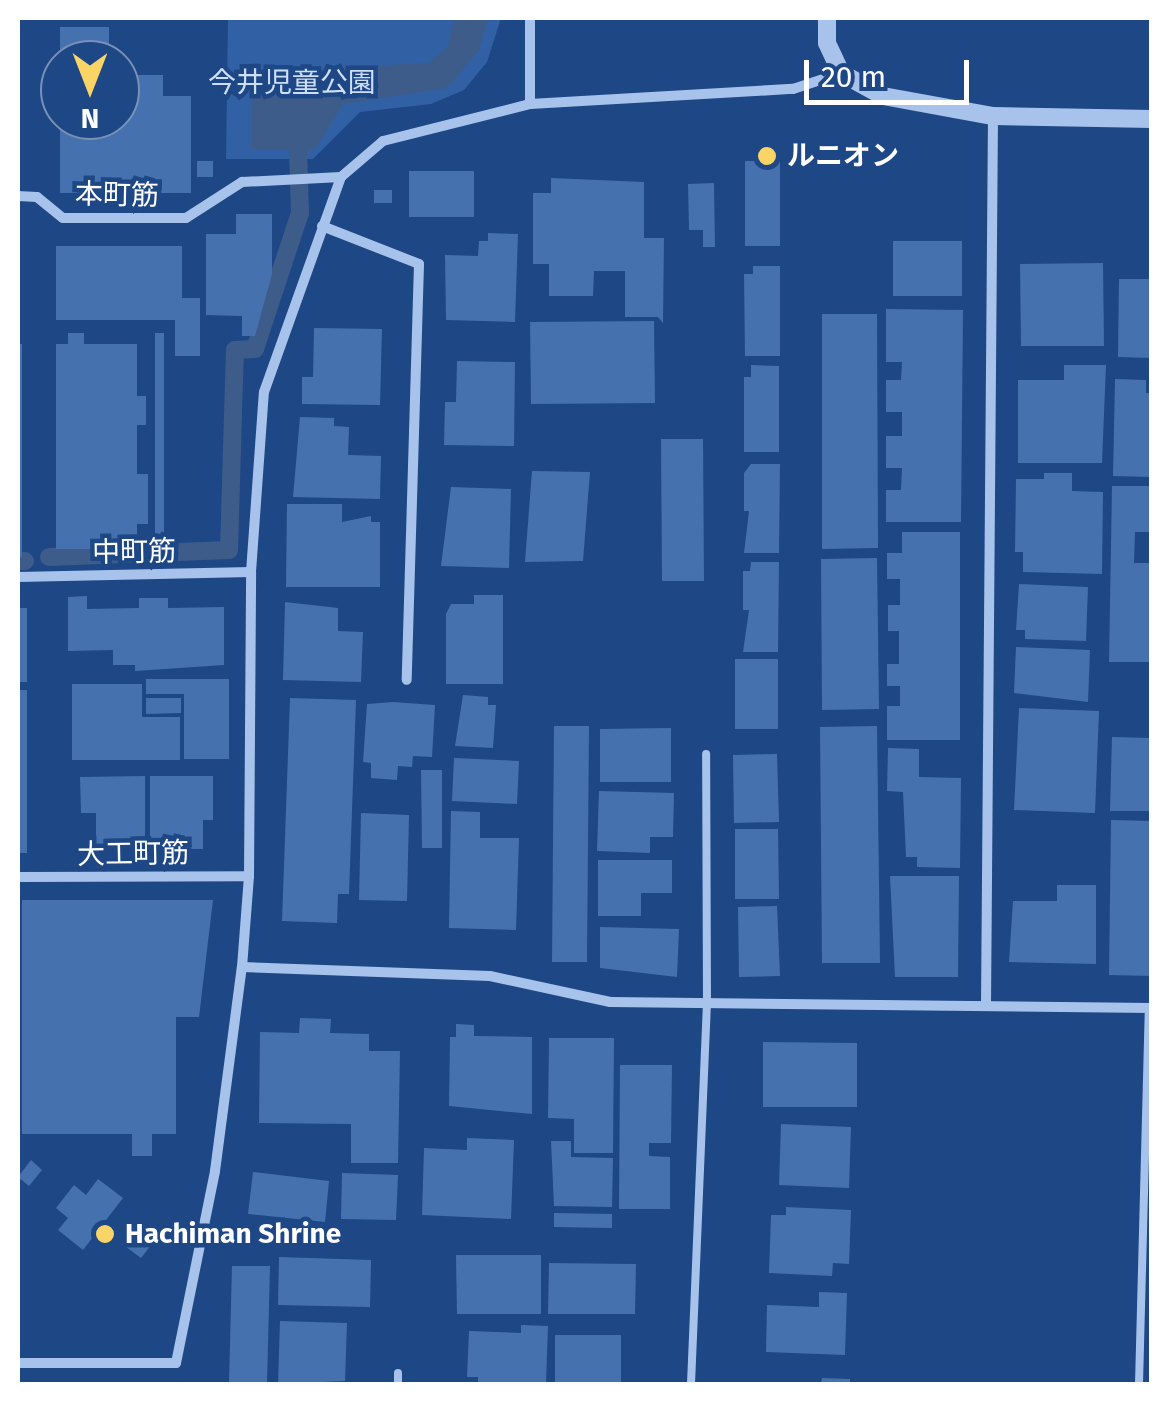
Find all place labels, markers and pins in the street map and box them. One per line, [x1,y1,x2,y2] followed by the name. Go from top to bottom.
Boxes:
[787,139,899,173] place label: ルニオン
[756,145,778,167] marker: ルニオン
[125,1217,341,1251] place label: Hachiman Shrine
[94,1223,116,1245] marker: Hachiman Shrine

